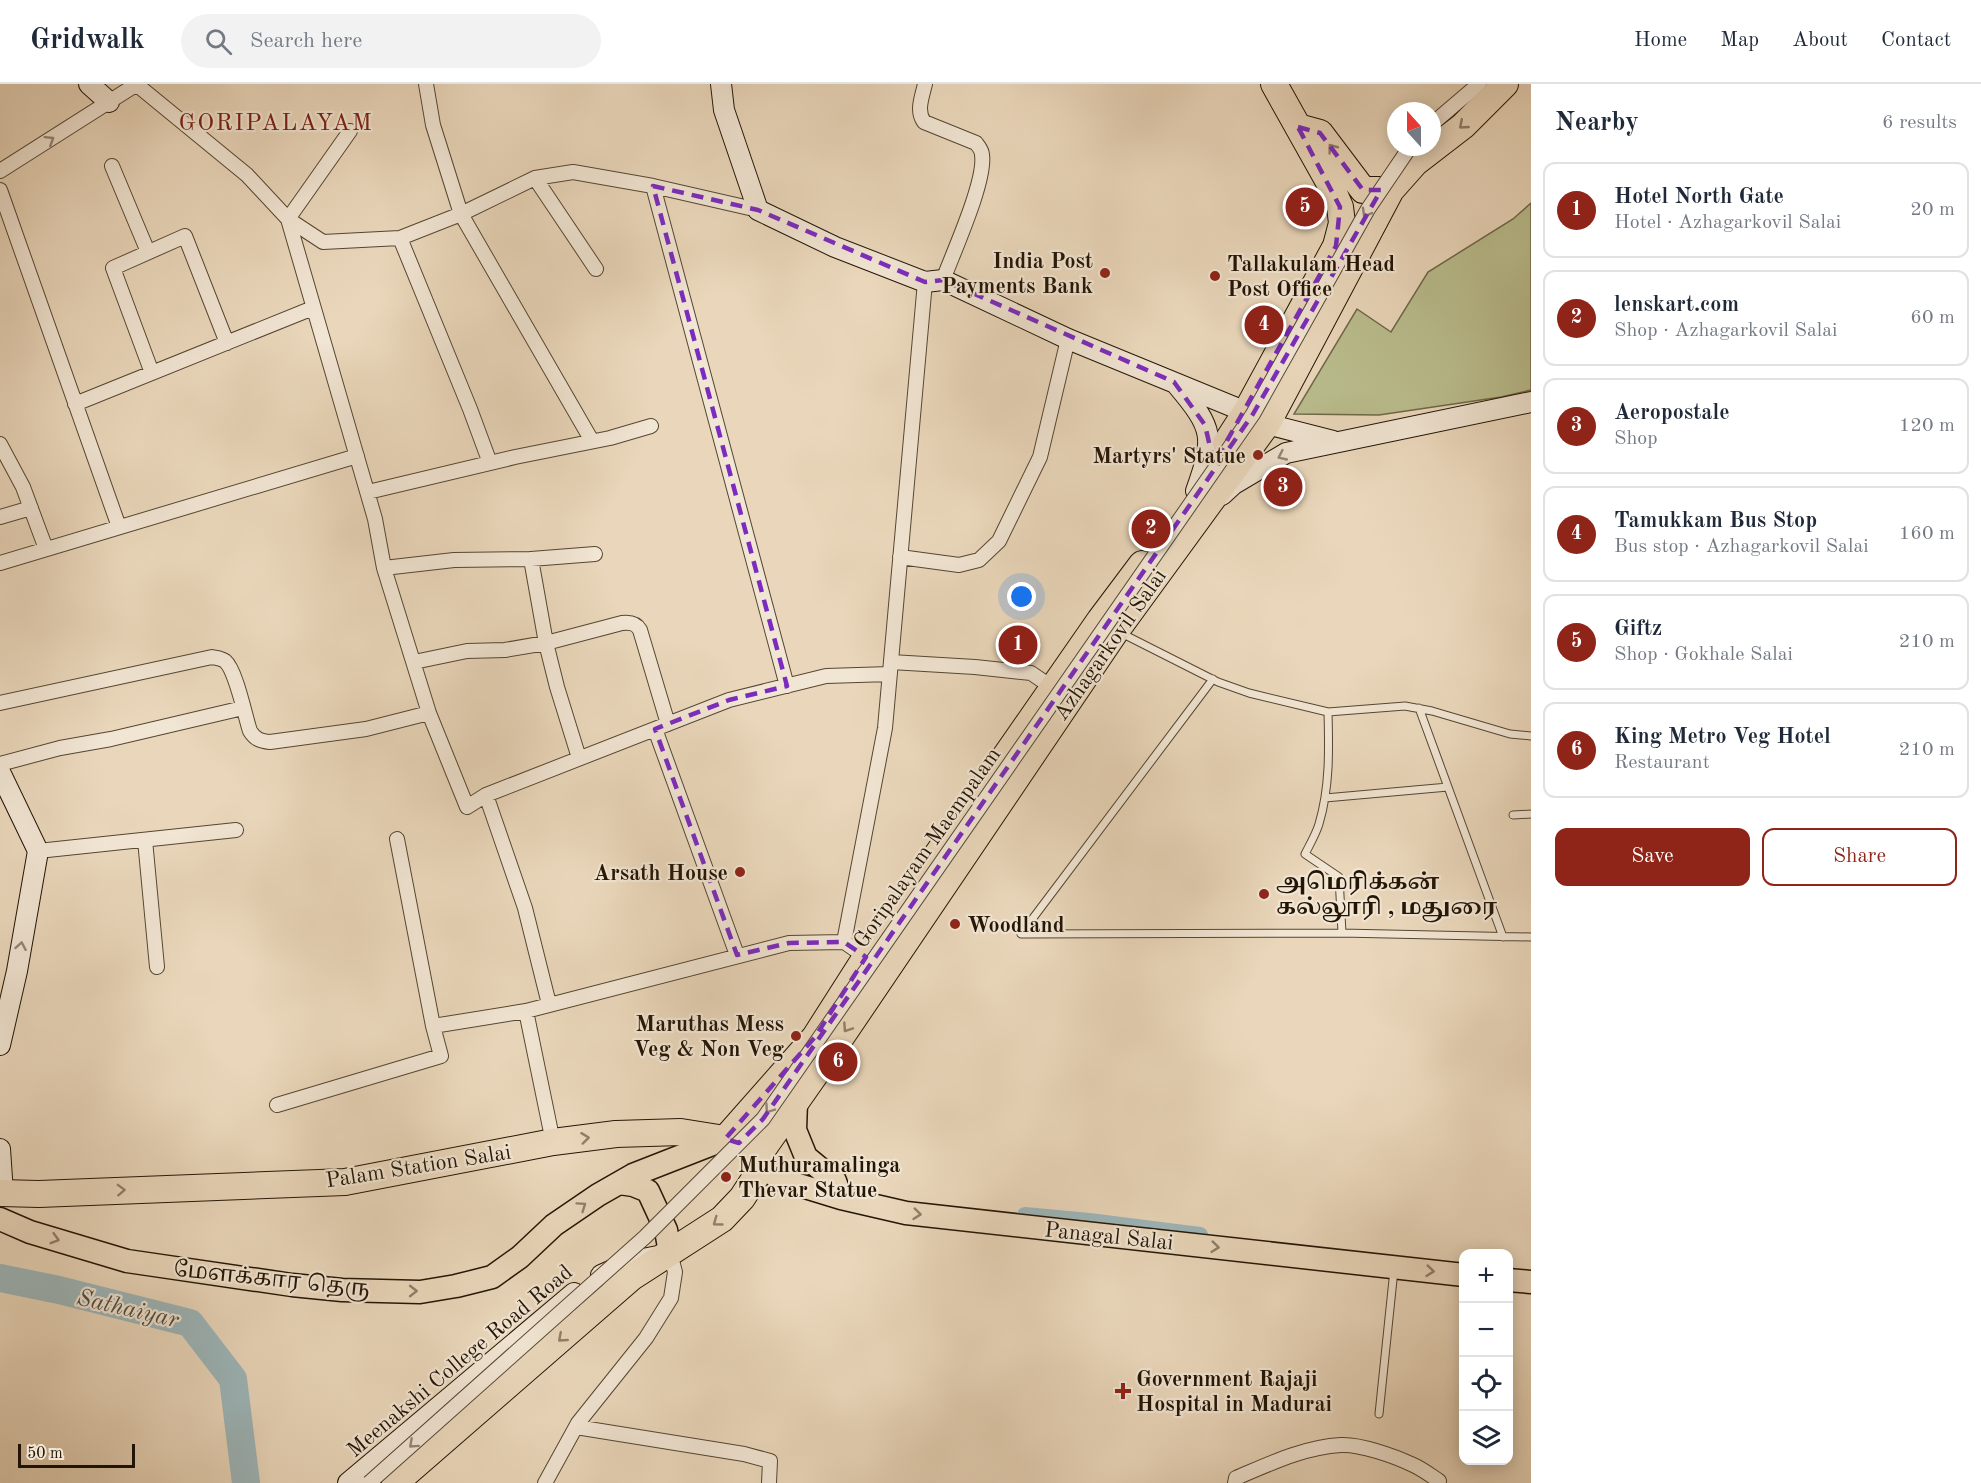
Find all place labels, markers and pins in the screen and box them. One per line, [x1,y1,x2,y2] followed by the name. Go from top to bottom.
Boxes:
[1286,184,1324,230] pin: 5
[941,251,1093,298] place label: India Post Payments Bank
[1227,254,1395,301] place label: Tallakulam Head Post Office
[1098,266,1112,280] marker: India Post Payments Bank
[1208,269,1222,283] marker: Tallakulam Head Post Office
[1244,302,1284,348] pin: 4
[1092,446,1246,468] place label: Martyrs' Statue
[1251,448,1265,462] marker: Martyrs' Statue
[1264,464,1302,510] pin: 3
[1132,506,1170,552] pin: 2
[998,622,1038,668] pin: 1
[594,863,728,885] place label: Arsath House
[733,865,747,879] marker: Arsath House
[1276,870,1497,923] place label: அமெரிக்கன் கல்லூரி , மதுரை
[1257,887,1271,901] marker: அமெரிக்கன் கல்லூரி , மதுரை
[967,915,1065,937] place label: Woodland
[948,917,962,931] marker: Woodland
[633,1014,784,1061] place label: Maruthas Mess Veg & Non Veg
[789,1029,803,1043] marker: Maruthas Mess Veg & Non Veg
[818,1040,858,1084] pin: 6
[738,1155,901,1202] place label: Muthuramalinga Thevar Statue
[719,1170,733,1184] marker: Muthuramalinga Thevar Statue
[1136,1369,1332,1416] place label: Government Rajaji Hospital in Madurai
[1114,1382,1132,1400] marker: Government Rajaji Hospital in Madurai

